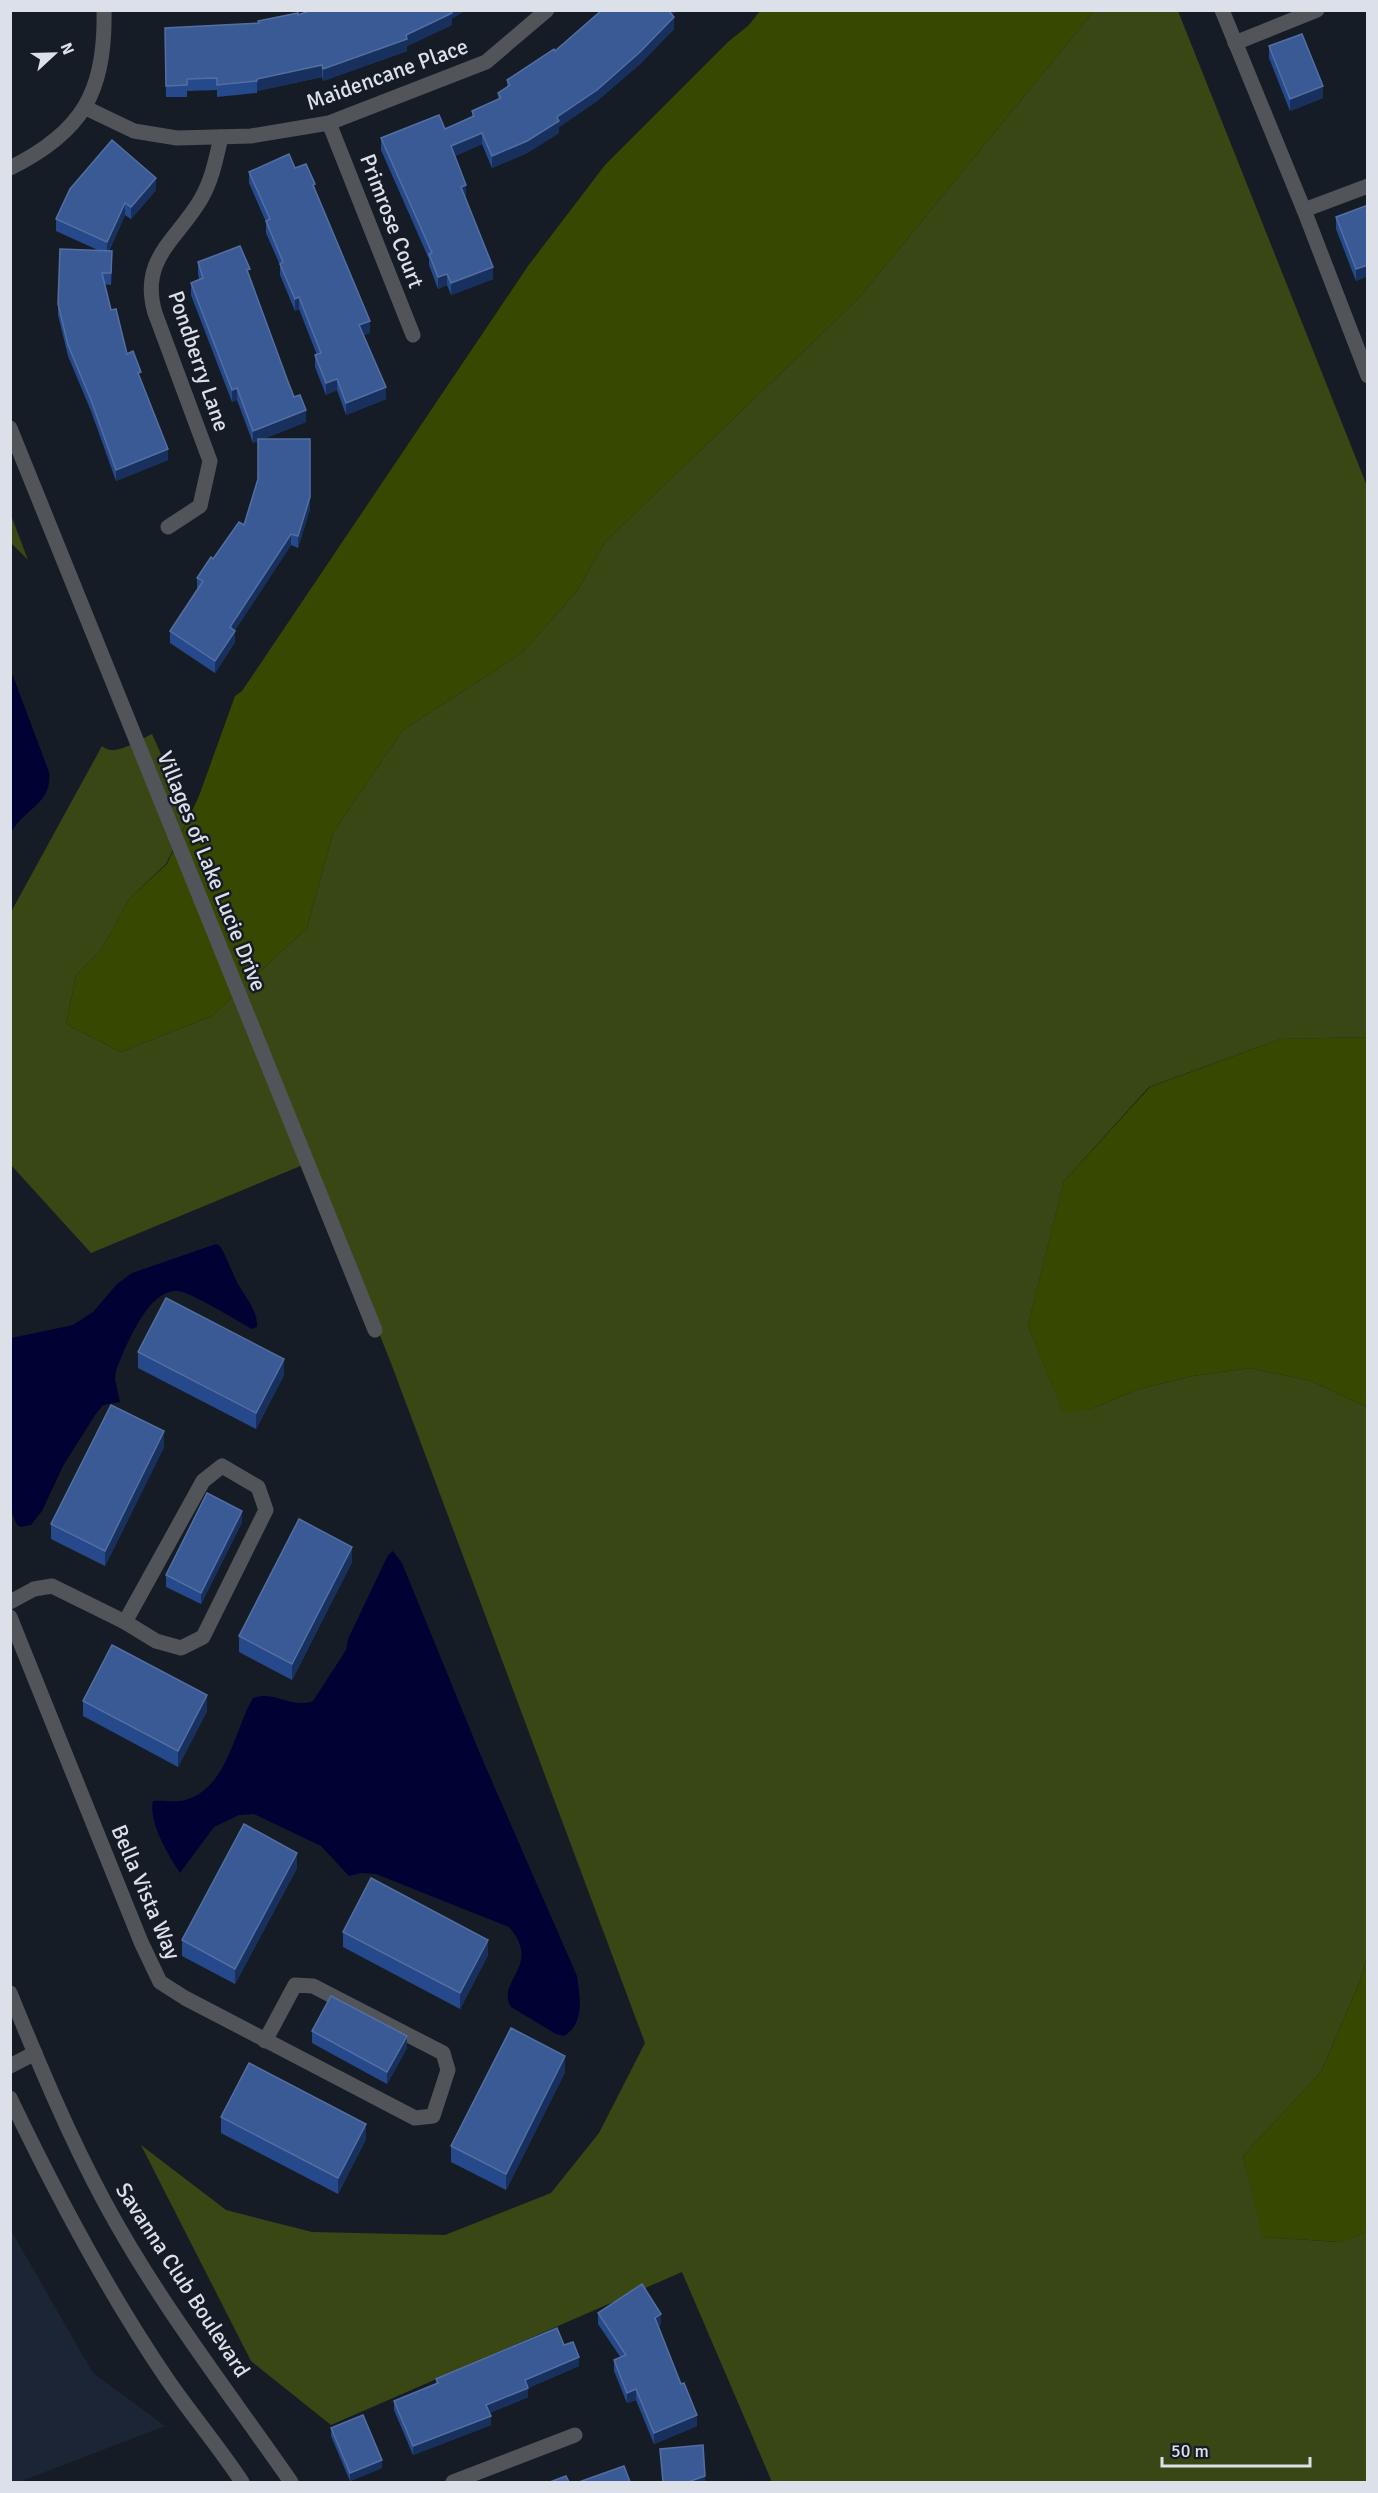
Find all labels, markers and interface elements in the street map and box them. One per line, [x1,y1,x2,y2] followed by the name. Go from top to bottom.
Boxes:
[24,24,84,84] north arrow
[302,32,472,116] street label: Maidencane Place
[56,40,78,58] text: N
[354,150,430,292] street label: Primrose Court
[162,287,236,435] street label: Pondberry Lane
[151,747,273,995] street label: Villages of Lake Lucie Drive
[105,1820,187,1964] street label: Bella Vista Way
[110,2178,256,2382] street label: Savanna Club Boulevard
[1162,2430,1310,2468] scale bar
[1171,2440,1209,2462] text: 50 m

